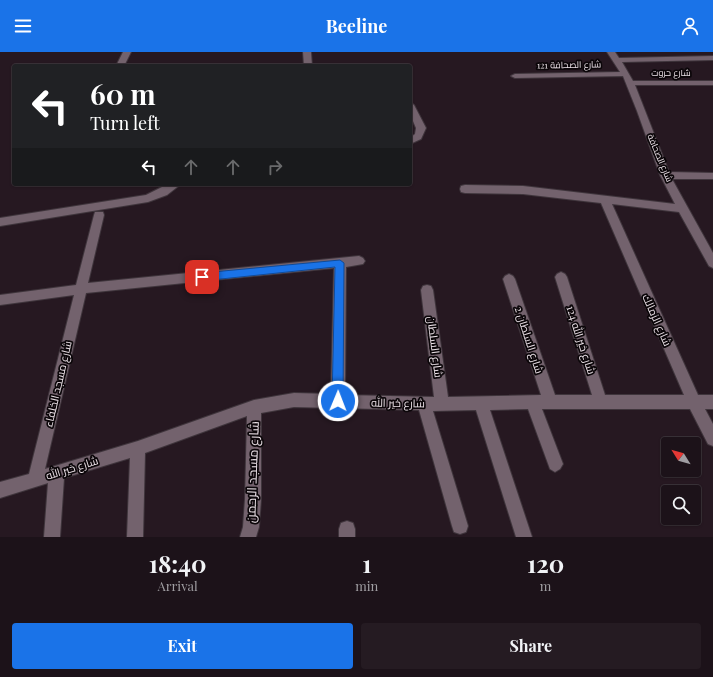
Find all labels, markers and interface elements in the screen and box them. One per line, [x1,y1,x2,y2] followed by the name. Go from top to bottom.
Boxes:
[326,14,387,38] text: Beeline
[12,15,34,37] icon: menu
[679,15,701,37] icon: person
[537,57,601,72] street label: شارع الصحافة 121
[651,66,691,79] street label: شارع حروت
[90,75,156,112] text: 60 m
[24,80,76,132] icon: left
[90,111,160,135] text: Turn left
[645,132,676,184] street label: شارع الصحافة
[138,156,160,178] icon: left
[180,156,202,178] icon: ahead
[222,156,244,178] icon: ahead
[264,156,286,178] icon: right
[185,260,219,294] pin
[191,266,213,288] icon: arrive
[638,291,676,349] street label: شارع الزمالك
[511,304,547,376] street label: شارع السلطان 2
[562,304,600,376] street label: شارع خير الله 124
[423,315,447,379] street label: شارع السلطان
[40,339,76,429] street label: شارع مسجد الخلفاء
[317,380,359,422] position arrow
[371,395,425,411] street label: شارع خير الله
[241,421,263,523] street label: شارع مسجد الرحمن
[661,437,701,477] north arrow
[661,437,701,525] map controls
[44,452,100,484] street label: شارع خير الله
[661,485,701,525] button: search
[149,547,206,579] text: 18:40
[362,547,371,579] text: 1
[527,547,564,579] text: 120
[158,577,198,594] text: Arrival
[355,577,378,594] text: min
[540,577,551,594] text: m
[12,623,353,669] button: Exit
[361,623,701,669] button: Share

